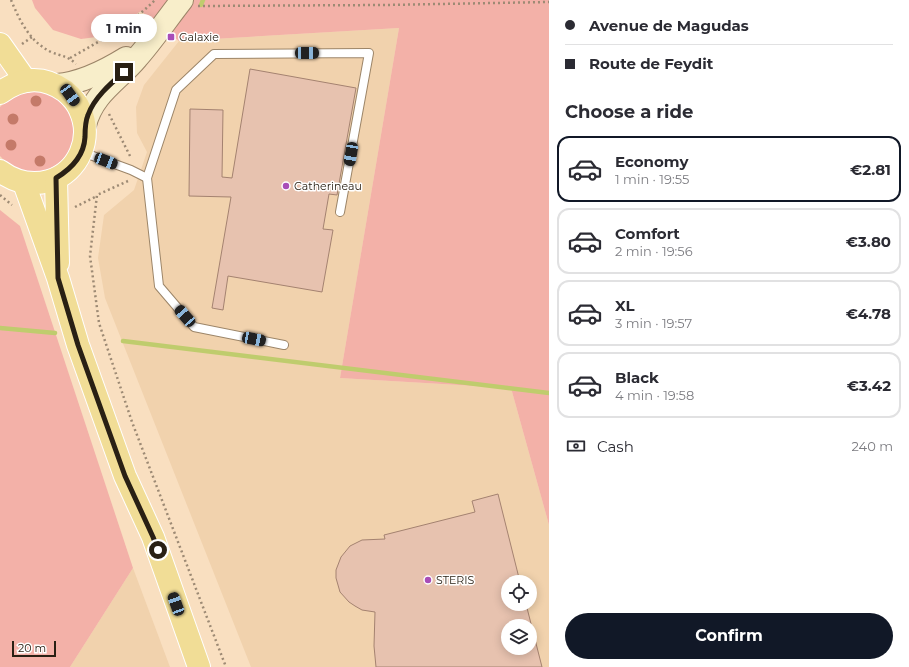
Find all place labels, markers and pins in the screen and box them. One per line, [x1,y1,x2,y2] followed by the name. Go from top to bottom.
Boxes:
[179,30,219,44] place label: Galaxie
[166,32,176,42] marker: Galaxie
[294,179,362,193] place label: Catherineau
[281,181,291,191] marker: Catherineau
[436,573,475,587] place label: STERIS
[423,575,433,585] marker: STERIS

